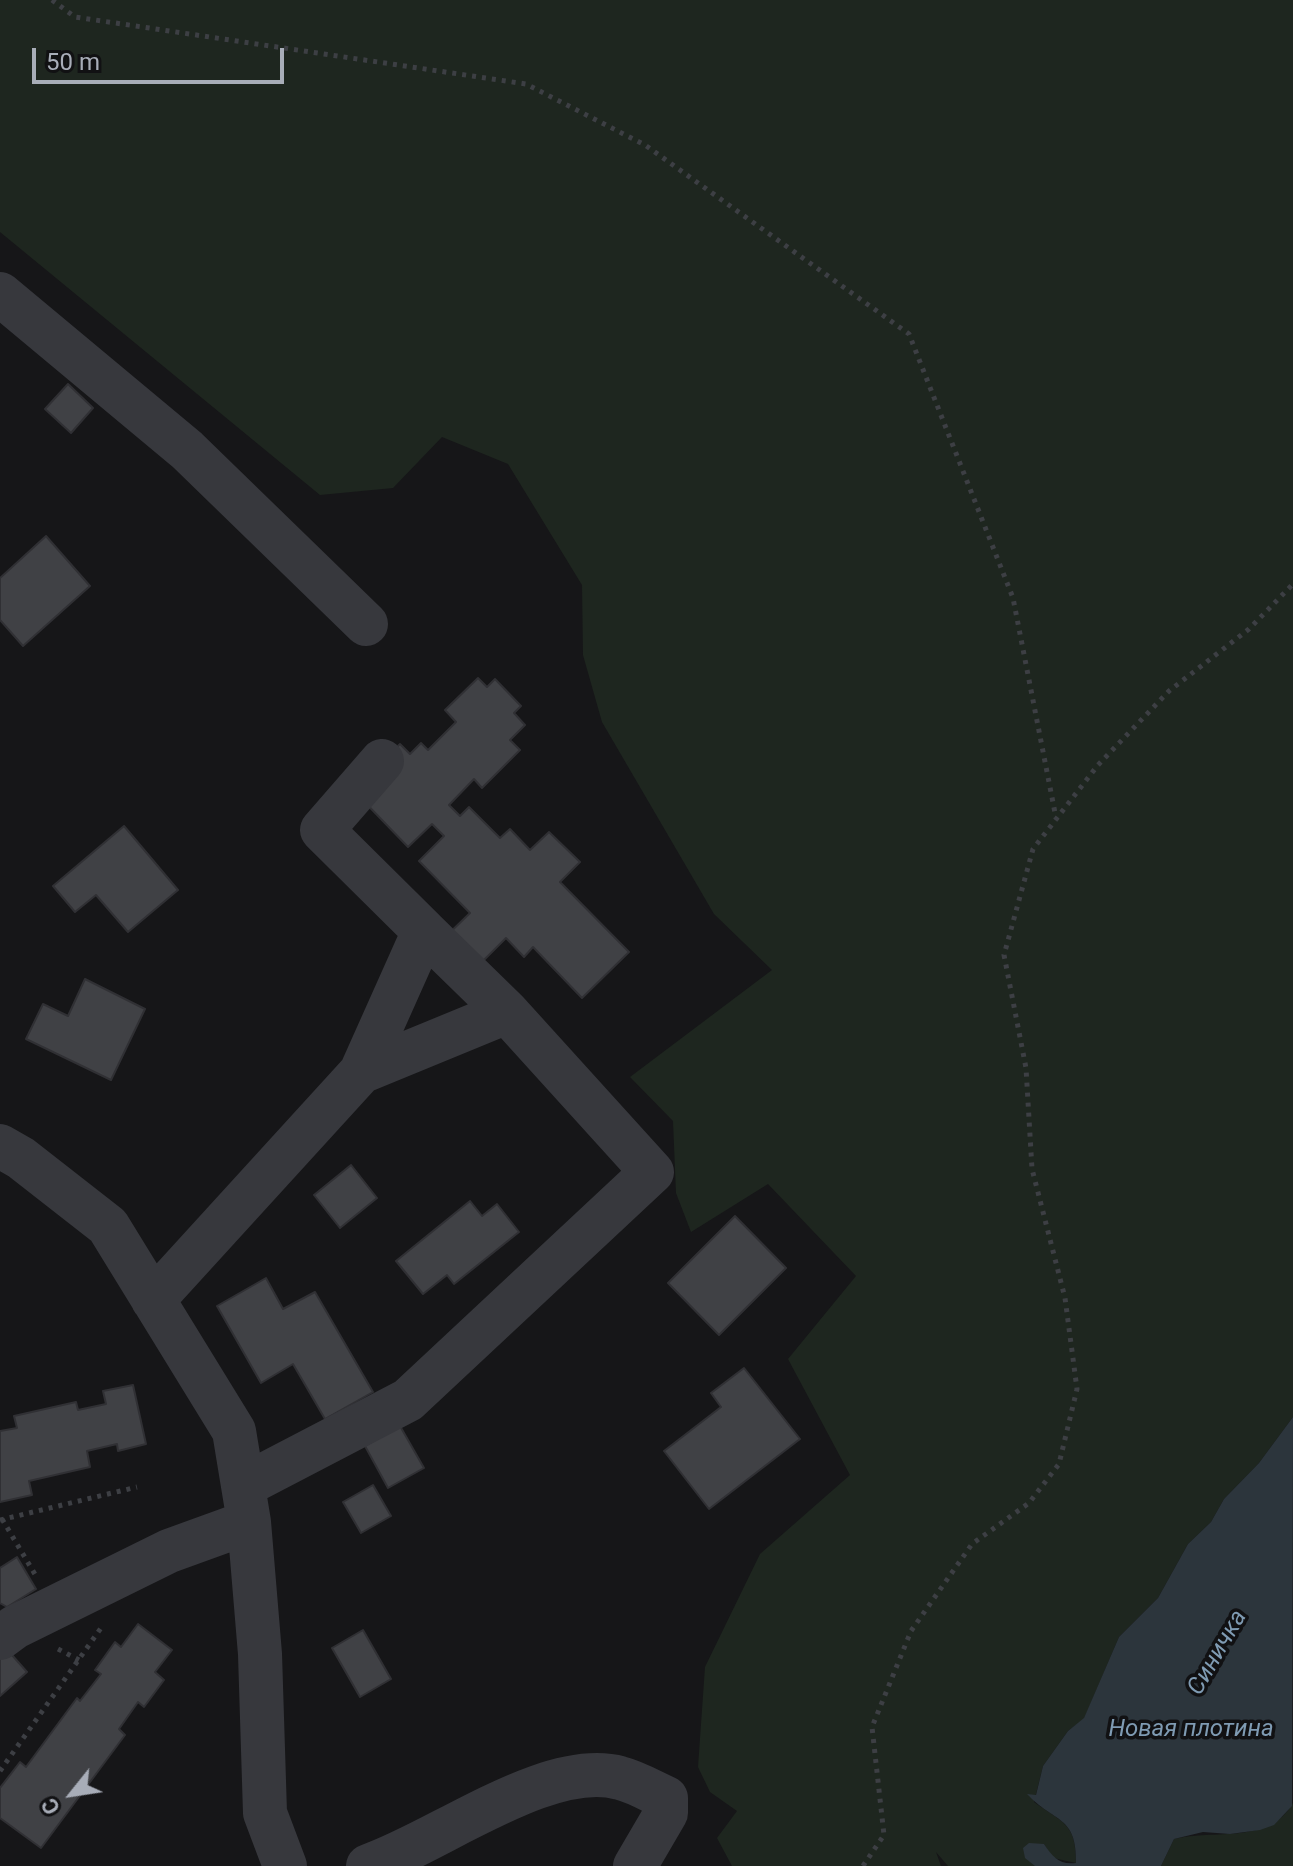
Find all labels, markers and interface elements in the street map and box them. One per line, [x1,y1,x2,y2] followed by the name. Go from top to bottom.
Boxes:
[36,32,288,82] scale bar
[46,48,100,76] text: 50 m
[1182,1605,1254,1701] water label: Синичка
[1108,1716,1274,1744] water label: Новая плотина
[32,1754,112,1834] north arrow
[36,1794,65,1819] text: С

